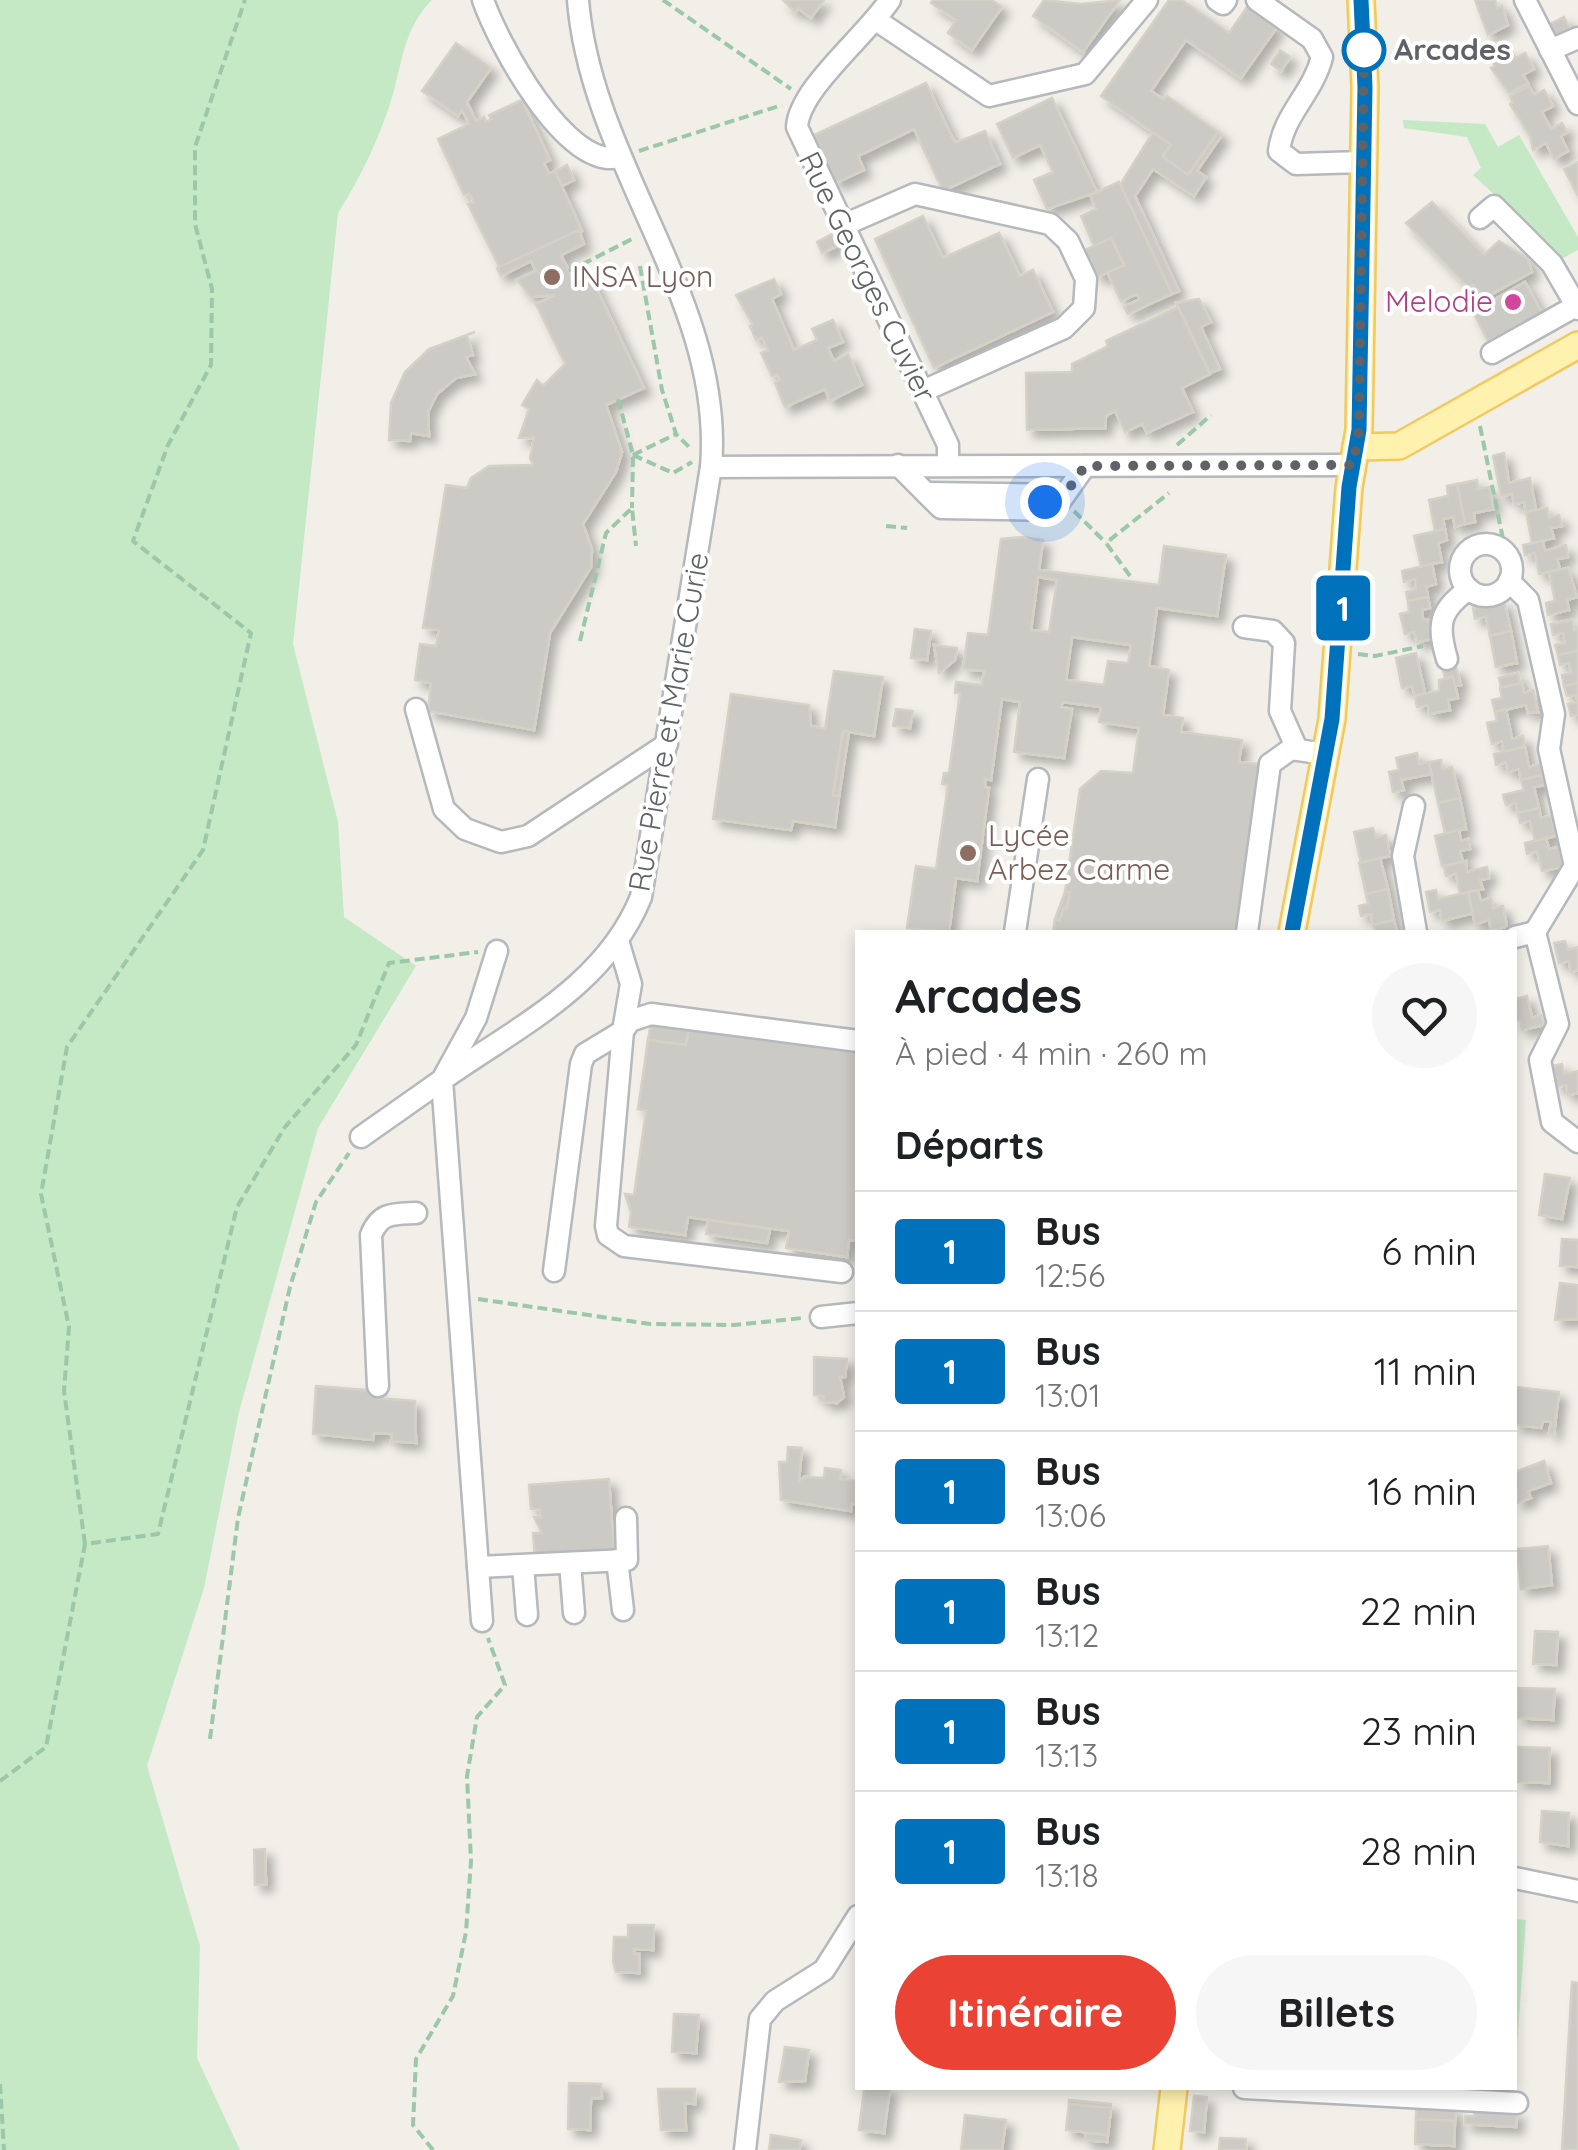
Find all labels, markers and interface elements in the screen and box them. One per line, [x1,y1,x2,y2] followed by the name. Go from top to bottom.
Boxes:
[1343,29,1385,71] marker: Arcades
[1394,30,1511,68] place label: Arcades
[791,145,945,408] street label: Rue Georges Cuvier
[572,257,713,295] place label: INSA Lyon
[541,266,563,288] marker: INSA Lyon
[1385,282,1493,320] place label: Melodie
[1502,291,1524,313] marker: Melodie
[1020,477,1070,527] your location
[619,549,717,894] street label: Rue Pierre et Marie Curie
[1310,576,1376,640] line badge: 1
[1336,586,1350,630] text: 1
[988,816,1170,888] place label: Lycée Arbez Carme
[957,842,979,864] marker: Lycée Arbez Carme
[1372,963,1477,1068] button: heart
[895,965,1082,1025] text: Arcades
[895,1033,1208,1073] text: À pied · 4 min · 260 m
[895,1121,1044,1169] text: Départs
[1035,1207,1101,1255] text: Bus
[1381,1227,1477,1275] text: 6 min
[943,1229,957,1273] text: 1
[1035,1255,1105,1295] text: 12:56
[1035,1327,1101,1375] text: Bus
[1374,1347,1477,1395] text: 11 min
[943,1349,957,1393] text: 1
[1035,1375,1100,1415] text: 13:01
[1035,1447,1101,1495] text: Bus
[1367,1467,1477,1515] text: 16 min
[943,1469,957,1513] text: 1
[1035,1495,1106,1535] text: 13:06
[1035,1567,1101,1615] text: Bus
[1360,1587,1477,1635] text: 22 min
[943,1589,957,1633] text: 1
[1035,1615,1099,1655] text: 13:12
[1035,1687,1101,1735] text: Bus
[1361,1707,1477,1755] text: 23 min
[943,1709,957,1753] text: 1
[1035,1735,1098,1775] text: 13:13
[1035,1807,1101,1855] text: Bus
[1360,1827,1477,1875] text: 28 min
[943,1829,957,1873] text: 1
[1035,1855,1099,1895] text: 13:18
[895,1955,1176,2070] button: Itinéraire
[1196,1955,1477,2070] button: Billets

